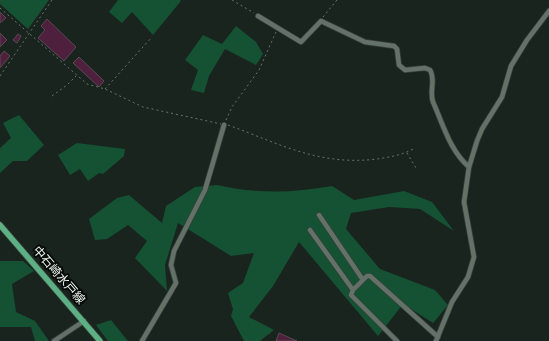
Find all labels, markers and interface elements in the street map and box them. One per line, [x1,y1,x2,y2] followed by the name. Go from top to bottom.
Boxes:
[30,243,89,307] street label: 中石崎水戸線

